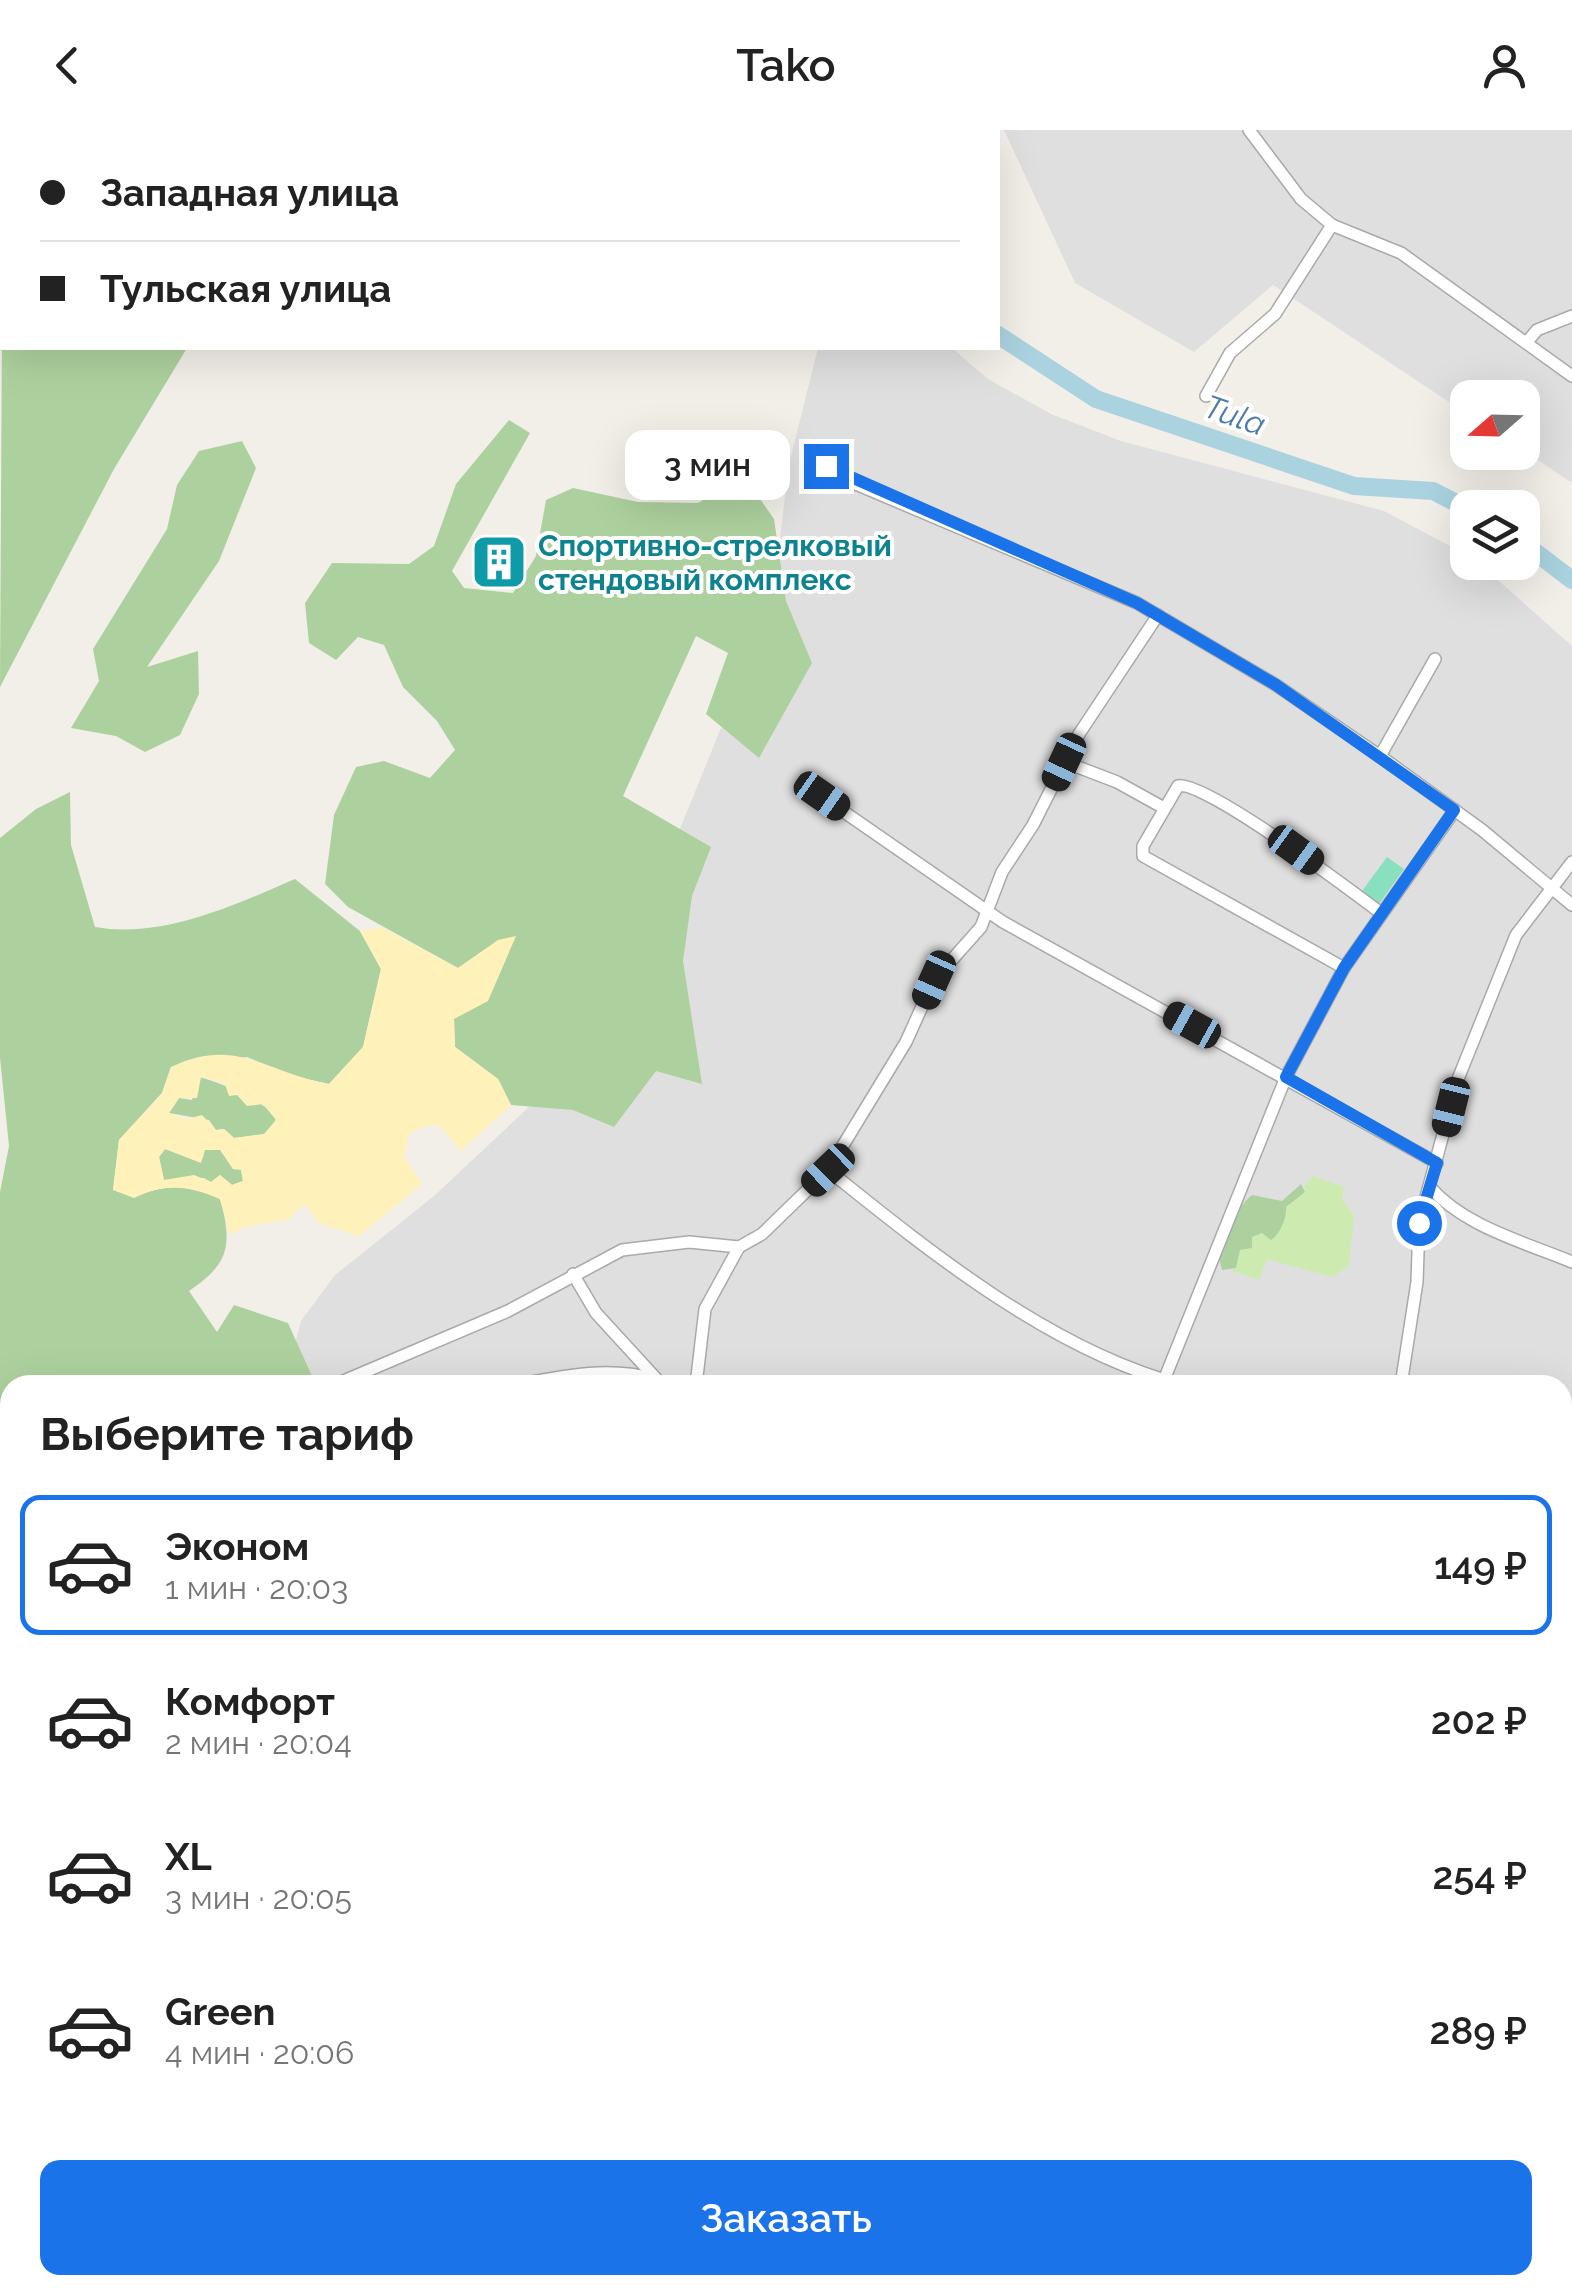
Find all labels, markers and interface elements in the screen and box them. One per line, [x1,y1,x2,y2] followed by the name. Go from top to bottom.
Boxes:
[40,38,95,93] icon: back
[1477,38,1532,93] icon: person
[736,39,836,92] text: Tako
[100,170,399,215] text: Западная улица
[100,266,391,311] text: Тульская улица
[1450,380,1540,470] north arrow
[1450,380,1540,580] map controls
[1200,387,1270,443] water label: Tula
[626,431,791,501] callout: 3 мин
[804,444,849,489] route end
[664,446,751,483] text: 3 мин
[1450,490,1540,580] button: layers
[538,528,892,597] place label: Спортивно-стрелковый стендовый комплекс
[469,532,529,592] building icon: Спортивно-стрелковый стендовый комплекс
[1038,728,1090,796] car
[789,767,855,825] car
[1263,820,1329,880] car
[908,946,960,1014] car
[1158,997,1226,1053] car
[1429,1074,1473,1140] car
[796,1138,860,1202] car
[1397,1201,1442,1246] route start
[40,1408,414,1461] text: Выберите тариф
[45,1520,135,1610] icon: car
[165,1524,309,1569] text: Эконом
[1434,1543,1527,1588] text: 149 ₽
[165,1569,348,1606] text: 1 мин · 20:03
[45,1675,135,1765] icon: car
[165,1679,335,1724] text: Комфорт
[1431,1698,1527,1743] text: 202 ₽
[165,1724,352,1761] text: 2 мин · 20:04
[45,1830,135,1920] icon: car
[165,1834,212,1879] text: XL
[1432,1853,1527,1898] text: 254 ₽
[165,1879,352,1916] text: 3 мин · 20:05
[45,1985,135,2075] icon: car
[165,1989,275,2034] text: Green
[1430,2008,1527,2053] text: 289 ₽
[165,2034,354,2071] text: 4 мин · 20:06
[40,2160,1532,2275] button: Заказать

